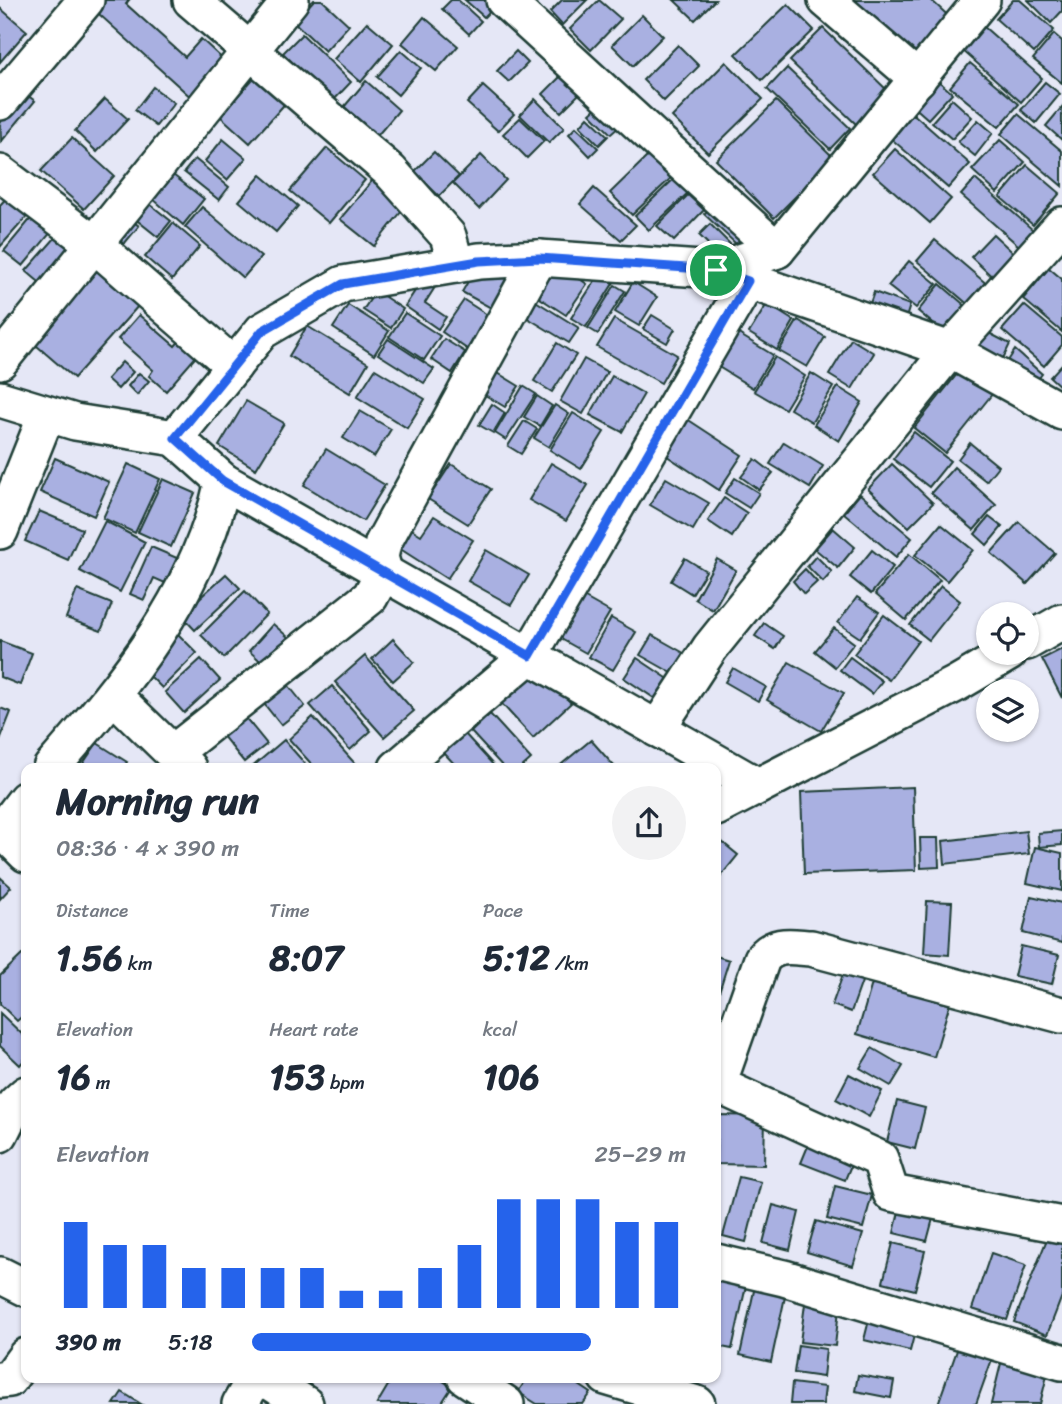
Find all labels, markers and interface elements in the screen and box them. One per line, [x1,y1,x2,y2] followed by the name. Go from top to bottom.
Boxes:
[686,240,746,300] pin
[697,251,735,289] icon: arrive
[976,602,1039,742] map controls
[976,602,1039,665] button: locate
[976,679,1039,742] button: layers
[56,768,259,835] text: Morning run
[612,786,686,860] button: share
[56,828,239,869] text: 08:36 · 4 × 390 m
[56,894,128,927] text: Distance
[269,894,310,927] text: Time
[483,894,523,927] text: Pace
[56,927,123,989] text: 1.56
[269,927,343,989] text: 8:07
[483,927,550,989] text: 5:12
[123,947,152,980] text: km
[550,947,589,980] text: /km
[56,1013,133,1046] text: Elevation
[269,1013,359,1046] text: Heart rate
[483,1013,517,1046] text: kcal
[56,1046,91,1108] text: 16
[269,1046,325,1108] text: 153
[483,1046,540,1108] text: 106
[91,1066,110,1099] text: m
[325,1066,365,1099] text: bpm
[56,1134,149,1175] text: Elevation
[595,1134,686,1175] text: 25–29 m
[56,1322,121,1363] text: 390 m
[168,1322,213,1363] text: 5:18

